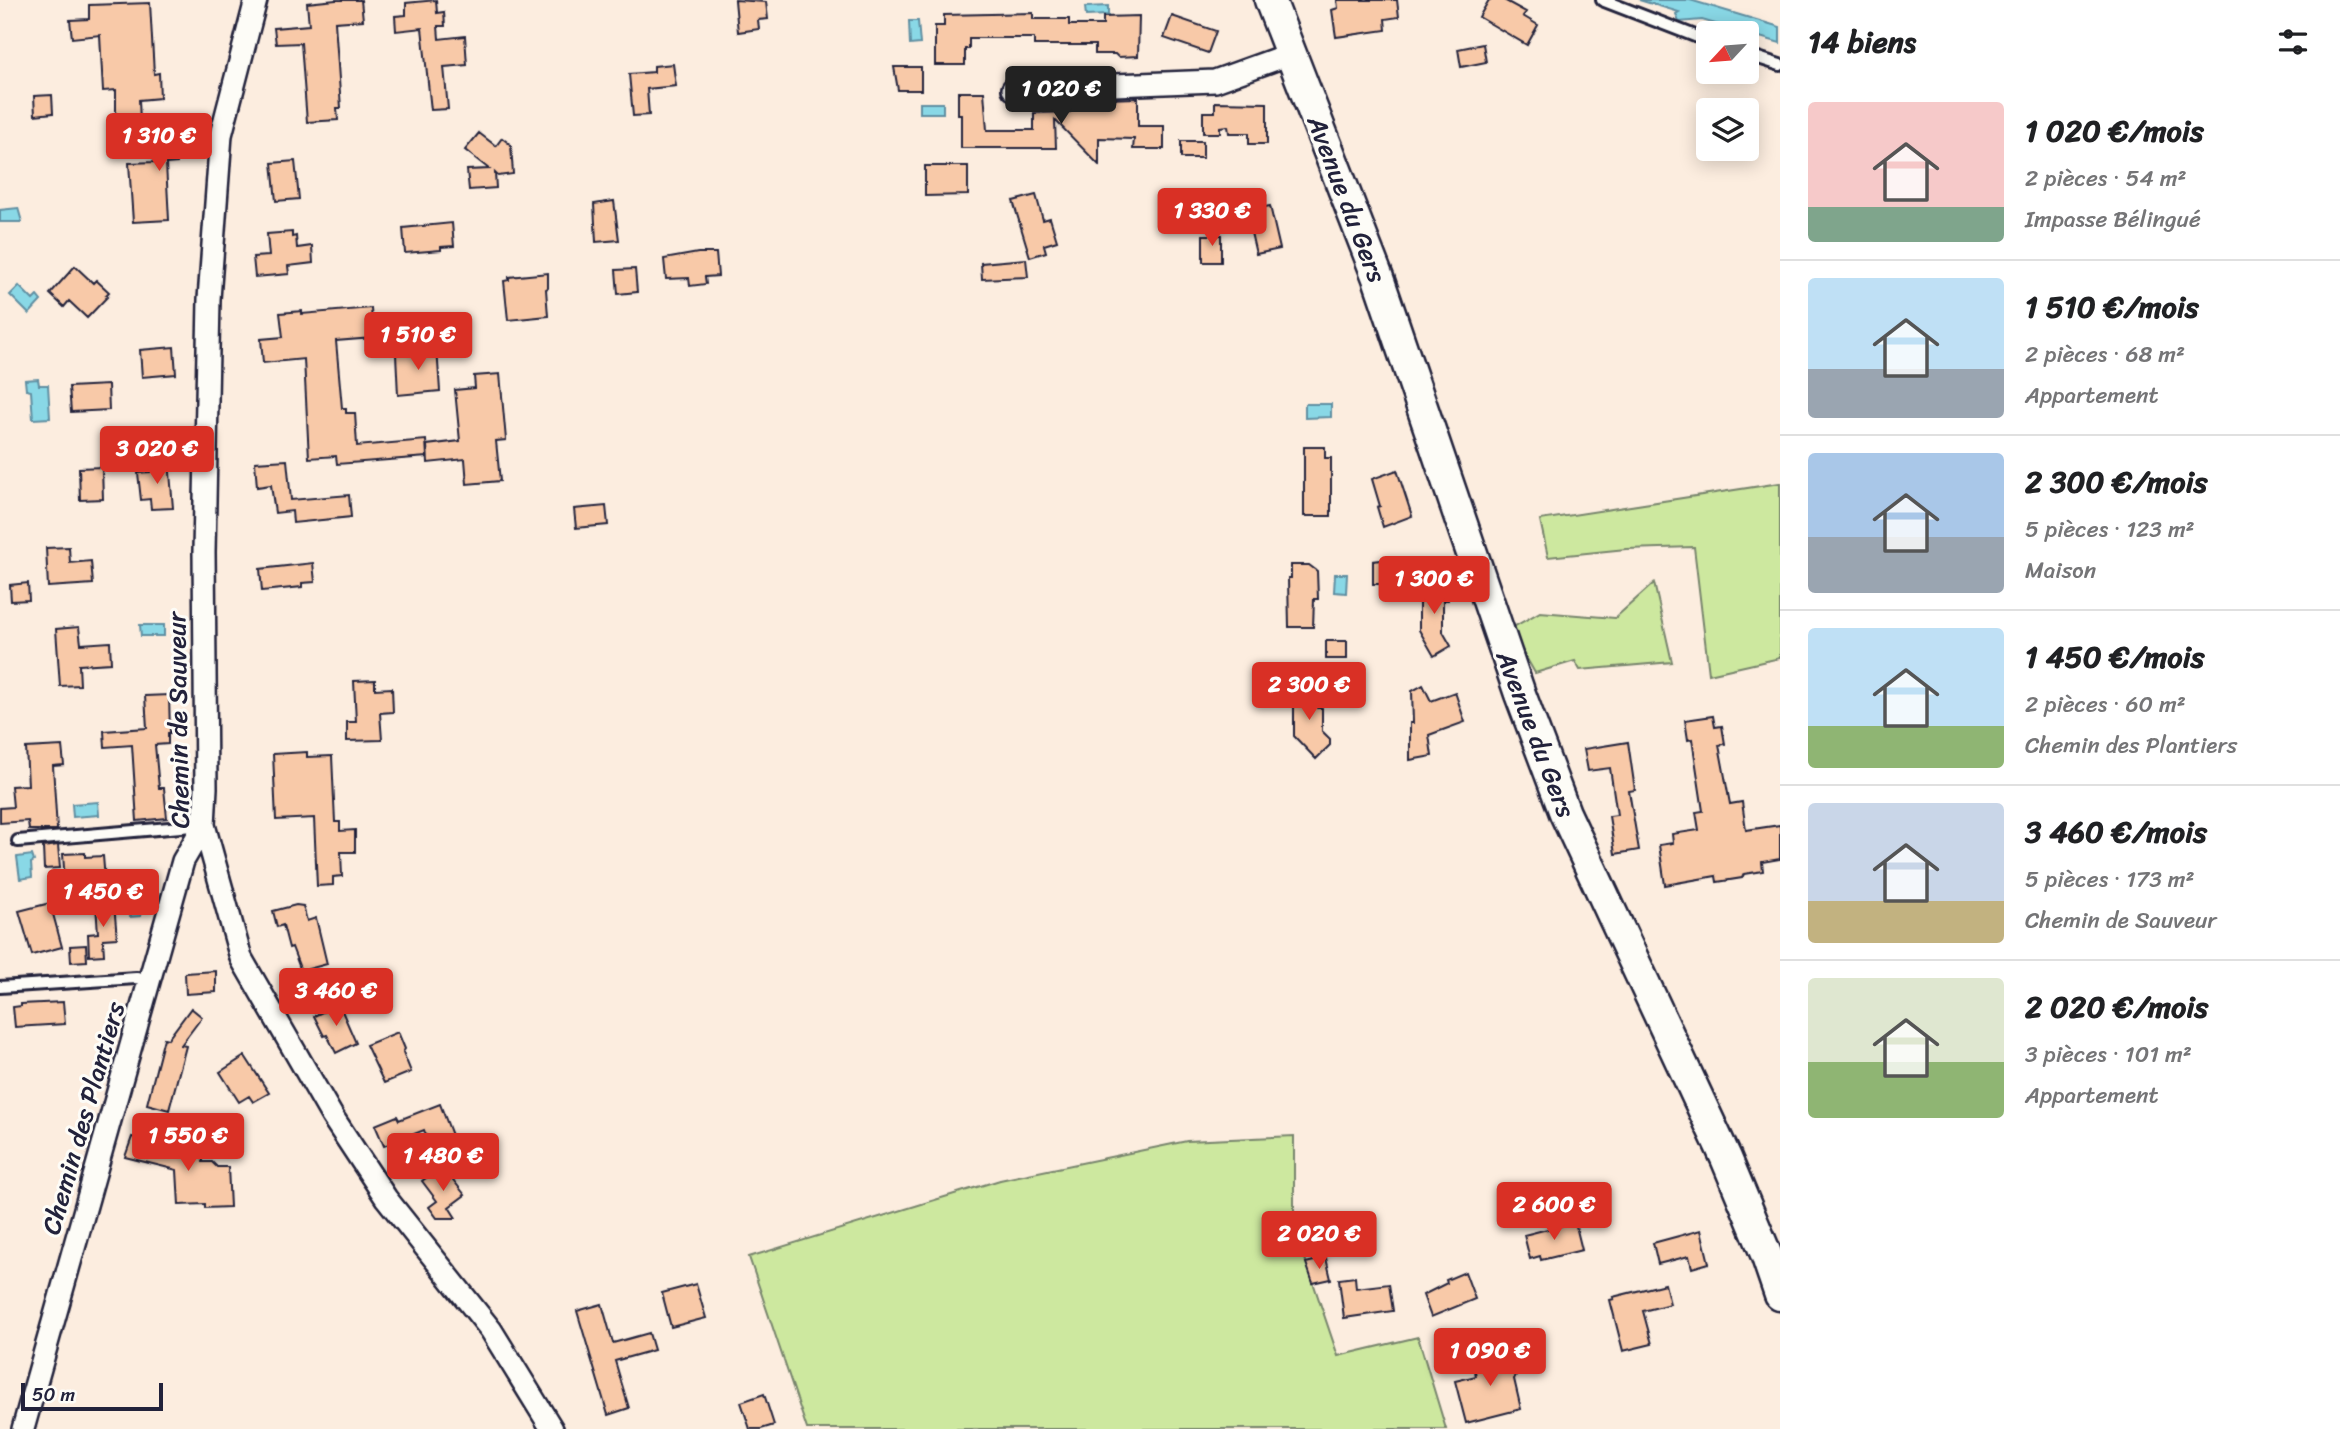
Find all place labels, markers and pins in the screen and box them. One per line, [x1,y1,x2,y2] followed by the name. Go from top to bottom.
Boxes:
[996,66,1126,126] pin: 1 020 €
[94,114,224,173] pin: 1 310 €
[1147,188,1277,248] pin: 1 330 €
[353,312,483,372] pin: 1 510 €
[92,426,222,486] pin: 3 020 €
[1369,556,1499,616] pin: 1 300 €
[1244,662,1374,722] pin: 2 300 €
[38,870,168,929] pin: 1 450 €
[271,968,401,1028] pin: 3 460 €
[123,1114,253,1173] pin: 1 550 €
[378,1134,508,1193] pin: 1 480 €
[1489,1182,1619,1242] pin: 2 600 €
[1254,1212,1384,1271] pin: 2 020 €
[1425,1328,1555,1388] pin: 1 090 €

